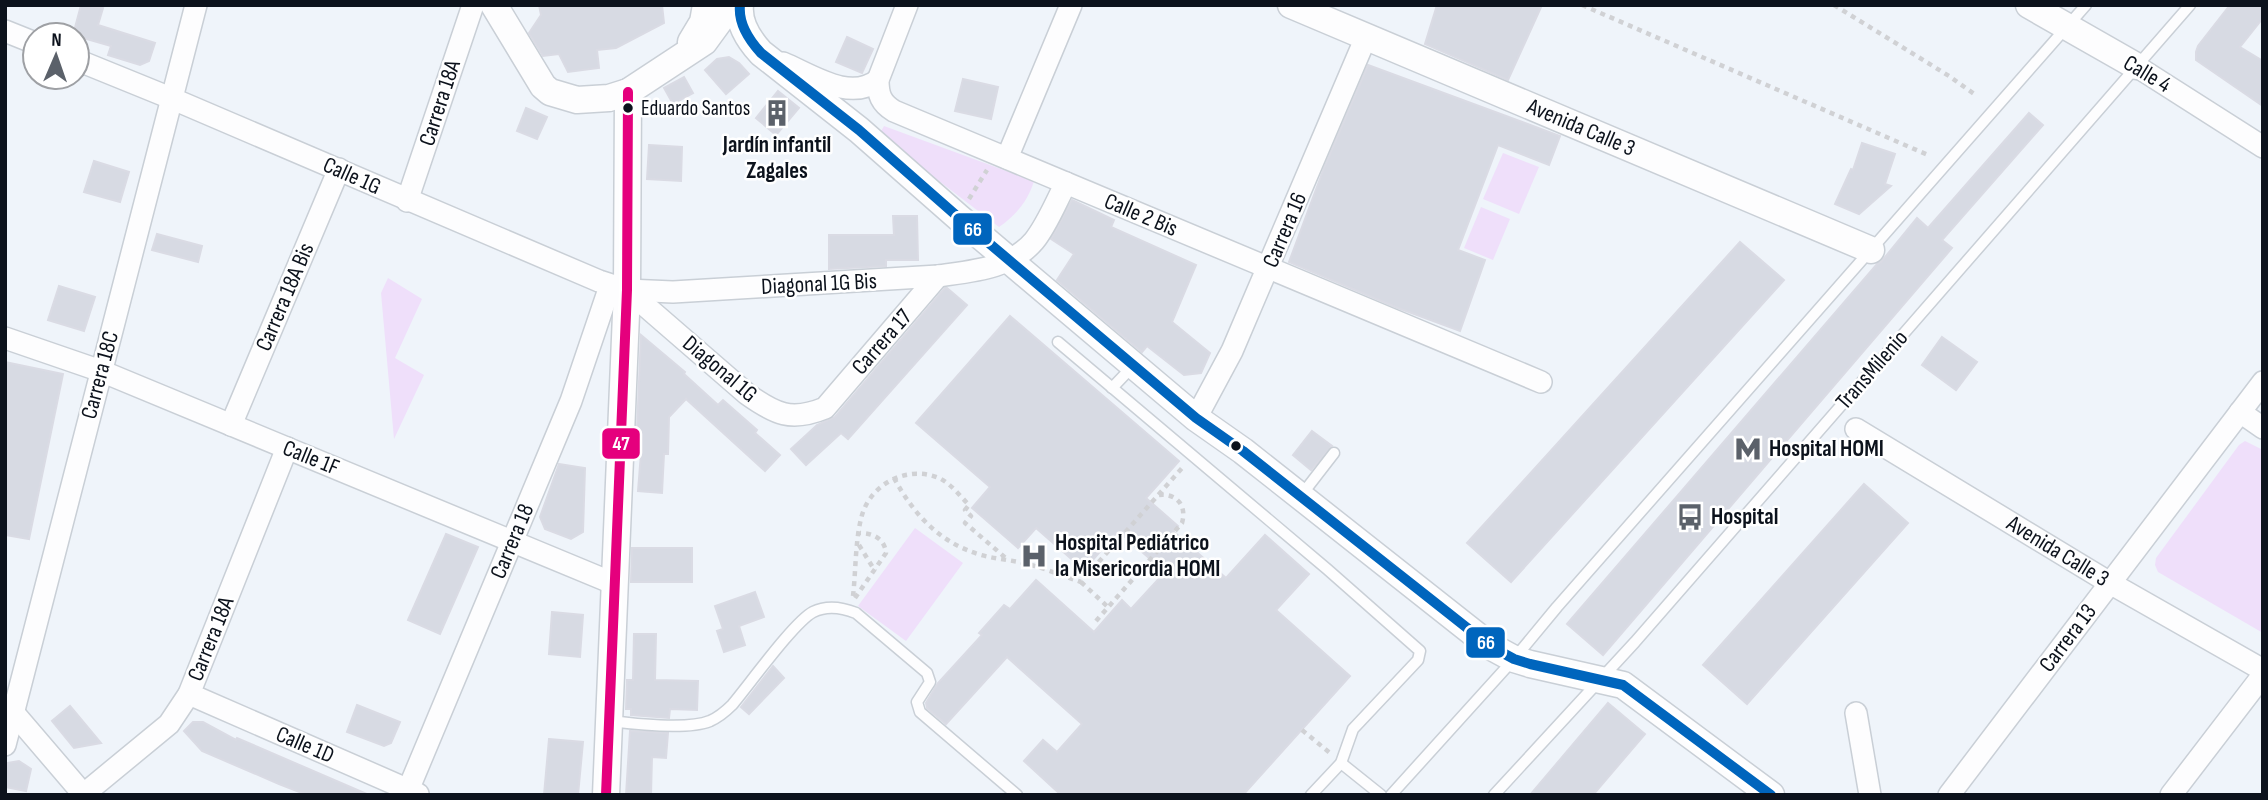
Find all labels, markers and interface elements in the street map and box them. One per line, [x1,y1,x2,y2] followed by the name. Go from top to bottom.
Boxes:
[21,21,91,91] north arrow
[51,29,62,52] text: N
[2118,49,2176,99] street label: Calle 4
[413,56,467,149] street label: Carrera 18A
[1522,92,1639,163] street label: Avenida Calle 3
[641,96,750,121] place label: Eduardo Santos
[762,98,792,128] building icon: Jardín infantil Zagales
[621,101,635,115] marker: Eduardo Santos
[722,131,831,185] place label: Jardín infantil Zagales
[319,151,385,201] street label: Calle 1G
[1100,187,1182,243] street label: Calle 2 Bis
[1257,188,1313,272] street label: Carrera 16
[952,212,993,246] line badge: 66
[964,219,982,242] text: 66
[250,239,320,355] street label: Carrera 18A Bis
[760,267,878,301] street label: Diagonal 1G Bis
[846,304,918,380] street label: Carrera 17
[1830,325,1914,415] street label: TransMilenio
[75,328,125,422] street label: Carrera 18C
[677,330,763,408] street label: Diagonal 1G
[601,427,641,460] line badge: 47
[613,433,630,456] text: 47
[279,434,343,482] street label: Calle 1F
[1733,434,1763,464] metro station icon: Hospital HOMI
[1769,435,1884,463] place label: Hospital HOMI
[1229,439,1243,453] unlabelled marker
[484,500,540,583] street label: Carrera 18
[1675,502,1705,532] bus stop icon: Hospital
[1711,503,1778,531] place label: Hospital
[2001,509,2114,593] street label: Avenida Calle 3
[1055,529,1220,583] place label: Hospital Pediátrico la Misericordia HOMI
[1019,541,1049,571] hospital icon: Hospital Pediátrico la Misericordia HOMI
[181,593,241,685] street label: Carrera 18A
[2033,598,2103,678] street label: Carrera 13
[1465,626,1506,659] line badge: 66
[1477,632,1495,655] text: 66
[272,720,338,770] street label: Calle 1D

